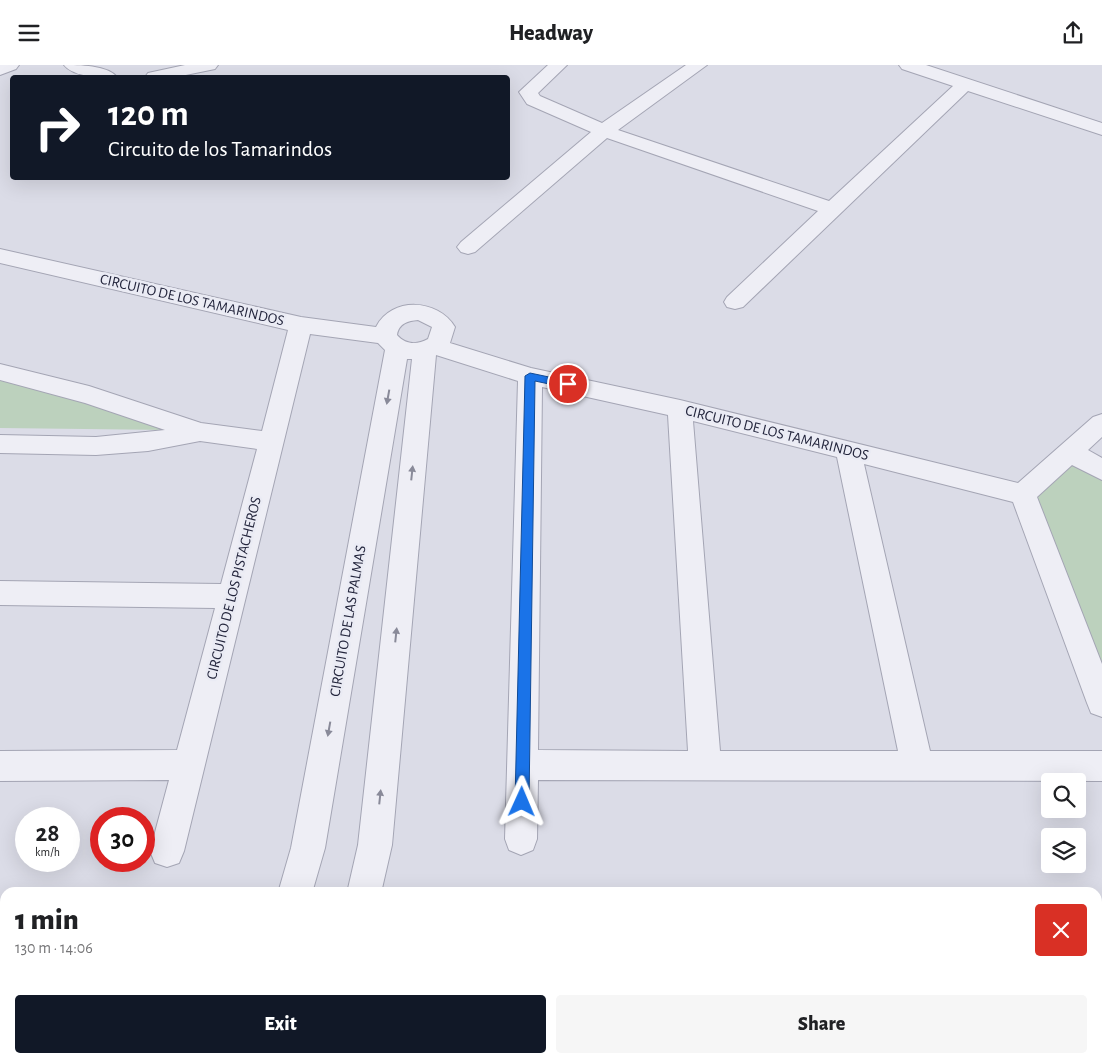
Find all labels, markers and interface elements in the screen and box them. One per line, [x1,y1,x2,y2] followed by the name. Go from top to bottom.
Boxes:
[15,19,43,47] icon: menu
[1059,19,1087,47] icon: share
[509,22,593,44] text: Headway
[25,95,90,160] icon: right
[108,97,189,132] text: 120 m
[108,138,332,160] text: Circuito de los Tamarindos
[98,271,286,329] street label: CIRCUITO DE LOS TAMARINDOS
[547,363,589,405] pin
[554,370,582,398] icon: arrive
[384,389,392,405] one-way arrow
[684,403,870,463] street label: CIRCUITO DE LOS TAMARINDOS
[408,465,416,481] one-way arrow
[204,495,264,681] street label: CIRCUITO DE LOS PISTACHEROS
[327,544,369,698] street label: CIRCUITO DE LAS PALMAS
[392,627,400,643] one-way arrow
[325,722,333,738] one-way arrow
[1041,773,1086,873] map controls
[1041,773,1086,818] button: search
[495,775,547,827] position arrow
[376,788,384,804] one-way arrow
[90,807,155,872] speed limit sign: 30
[35,821,60,846] text: 28
[1041,828,1086,873] button: layers
[35,846,60,858] text: km/h
[1035,904,1087,956] button: close
[15,905,79,935] text: 1 min
[15,940,93,956] text: 130 m · 14:06
[15,995,546,1053] button: Exit
[556,995,1087,1053] button: Share

